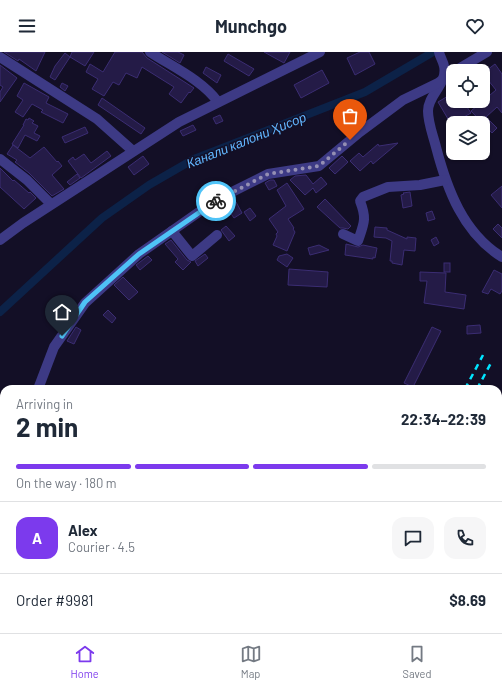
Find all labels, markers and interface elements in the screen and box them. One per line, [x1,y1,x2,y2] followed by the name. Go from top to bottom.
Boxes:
[16,15,38,37] icon: menu
[215,15,287,37] text: Munchgo
[464,15,486,37] icon: heart
[446,64,490,160] map controls
[446,64,490,108] button: locate
[333,99,367,140] pin
[339,105,361,127] icon: bag
[184,109,308,171] water label: Канали калони Ҳисор
[446,116,490,160] button: layers
[196,181,236,221] courier
[205,190,227,212] icon: bike
[45,295,79,336] pin
[51,301,73,323] icon: home
[16,396,73,412] text: Arriving in
[401,410,486,428] text: 22:34–22:39
[16,411,78,442] text: 2 min
[16,475,117,491] text: On the way · 180 m
[392,517,434,559] button: chat
[444,517,486,559] button: phone
[68,521,98,539] text: Alex
[32,529,42,547] text: A
[68,539,135,555] text: Courier · 4.5
[16,591,94,609] text: Order #9981
[449,591,486,609] text: $8.69
[71,643,99,680] tab: Home
[240,643,262,680] tab: Map
[403,643,431,680] tab: Saved

